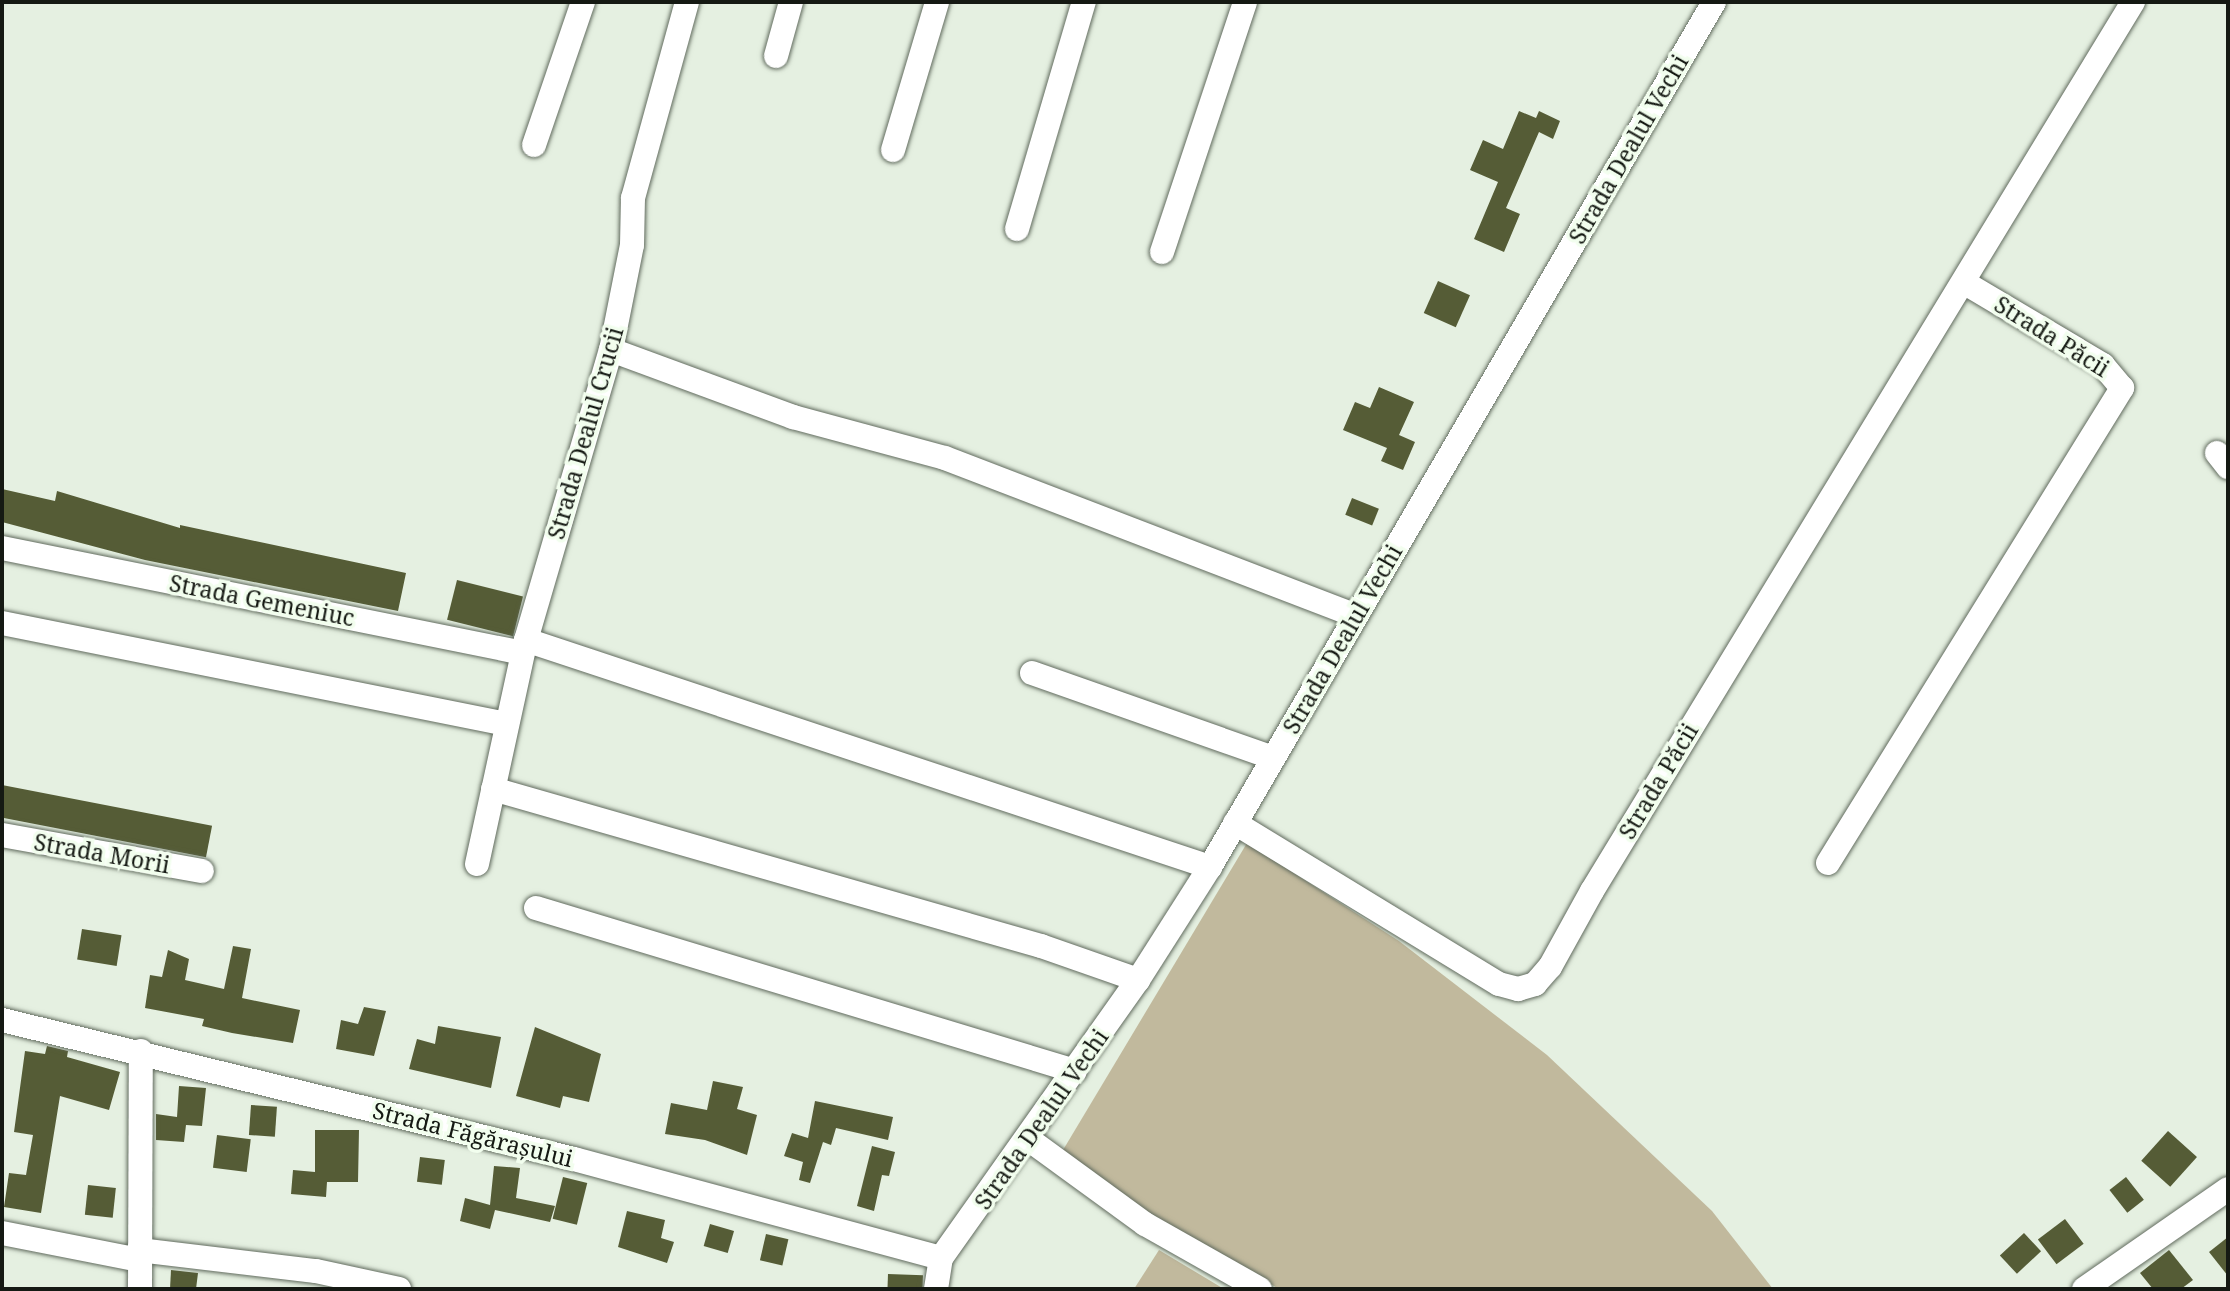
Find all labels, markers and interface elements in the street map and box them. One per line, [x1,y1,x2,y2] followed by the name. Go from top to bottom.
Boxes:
[1563,50,1693,248] street label: Strada Dealul Vechi
[1990,290,2114,382] street label: Strada Păcii
[541,324,629,542] street label: Strada Dealul Crucii
[1277,540,1407,738] street label: Strada Dealul Vechi
[167,569,357,631] street label: Strada Gemeniuc
[1613,718,1703,844] street label: Strada Păcii
[32,827,172,879] street label: Strada Morii
[968,1024,1114,1214] street label: Strada Dealul Vechi
[370,1096,576,1172] street label: Strada Făgărașului

